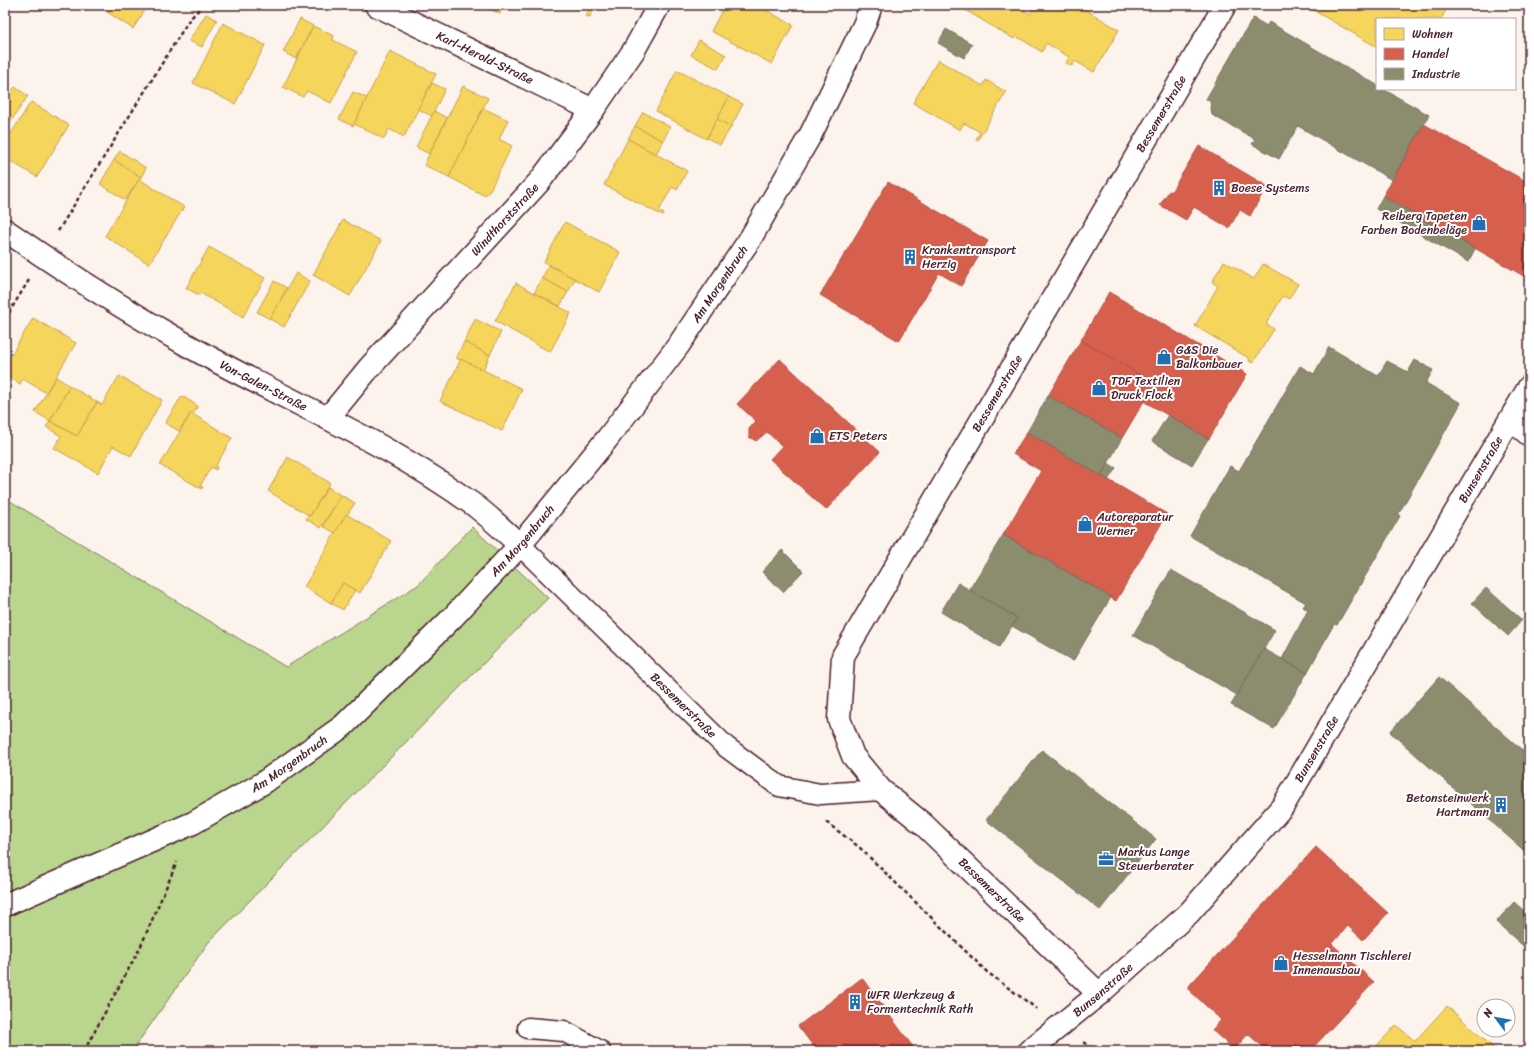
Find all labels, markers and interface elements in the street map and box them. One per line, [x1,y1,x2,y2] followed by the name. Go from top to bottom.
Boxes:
[1376,18,1516,90] legend
[1412,23,1453,45] text: Wohnen
[432,25,537,91] street label: Karl-Herold-Straße
[1412,43,1449,65] text: Handel
[1411,63,1460,85] text: Industrie
[1130,71,1193,157] street label: Bessemerstraße
[465,177,544,261] street label: Windthorststraße
[1231,177,1310,199] place label: Boese Systems
[1210,179,1228,197] building icon: Boese Systems
[1361,205,1467,241] place label: Reiberg Tapeten Farben Bodenbeläge
[1470,214,1488,232] shop icon: Reiberg Tapeten Farben Bodenbeläge
[922,239,1017,275] place label: Krankentransport Herzig
[685,241,754,328] street label: Am Morgenbruch
[901,248,919,266] building icon: Krankentransport Herzig
[1176,339,1243,375] place label: G&S Die Balkonbauer
[1155,348,1173,366] shop icon: G&S Die Balkonbauer
[966,350,1029,436] street label: Bessemerstraße
[216,354,311,417] street label: Von-Galen-Straße
[1111,370,1181,406] place label: TDF Textilien Druck Flock
[1090,379,1108,397] shop icon: TDF Textilien Druck Flock
[829,425,887,447] place label: ETS Peters
[808,427,826,445] shop icon: ETS Peters
[1452,432,1509,507] street label: Bunsenstraße
[484,500,560,583] street label: Am Morgenbruch
[1096,506,1174,542] place label: Autoreparatur Werner
[1076,515,1094,533] shop icon: Autoreparatur Werner
[645,667,722,744] street label: Bessemerstraße
[1288,711,1345,787] street label: Bunsenstraße
[246,729,332,799] street label: Am Morgenbruch
[1406,787,1490,823] place label: Betonsteinwerk Hartmann
[1492,796,1510,814] building icon: Betonsteinwerk Hartmann
[1118,841,1195,877] place label: Markus Lange Steuerberater
[1097,850,1115,868] office icon: Markus Lange Steuerberater
[953,852,1031,928] street label: Bessemerstraße
[1292,945,1412,981] place label: Hesselmann Tischlerei Innenausbau
[1272,954,1290,972] shop icon: Hesselmann Tischlerei Innenausbau
[1067,957,1138,1023] street label: Bunsenstraße
[867,984,973,1020] place label: WFR Werkzeug & Formentechnik Rath
[846,993,864,1011] building icon: WFR Werkzeug & Formentechnik Rath
[1476,998,1516,1038] north arrow
[1477,1004,1498,1022] text: N

